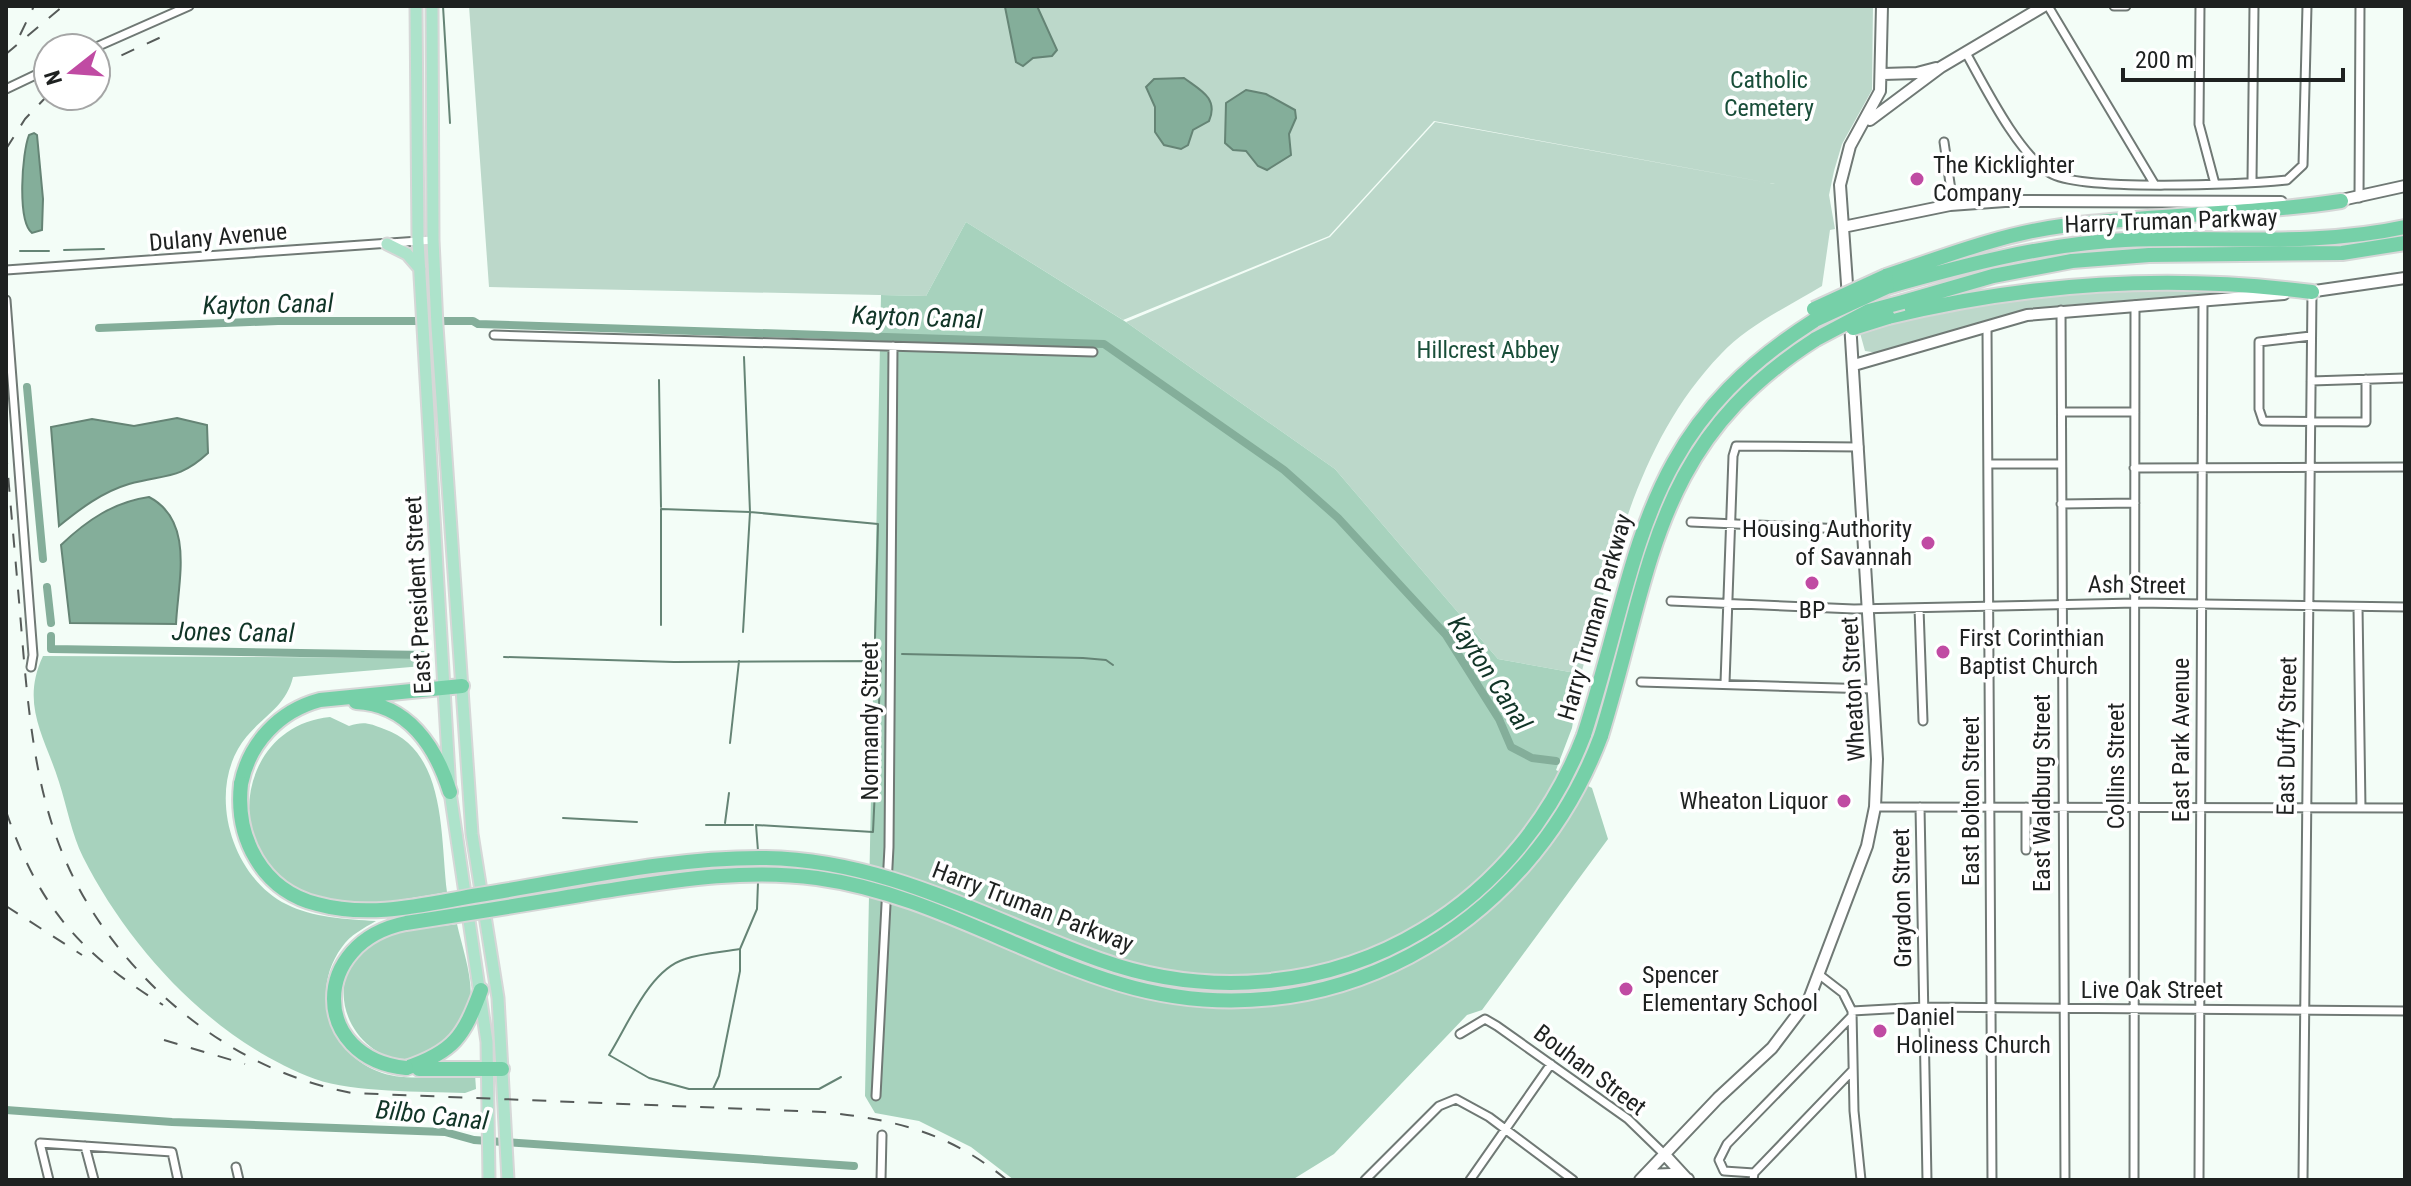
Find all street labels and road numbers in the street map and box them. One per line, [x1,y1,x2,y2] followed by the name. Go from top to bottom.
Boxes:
[2064,203,2278,239] street label: Harry Truman Parkway
[148,217,288,257] street label: Dulany Avenue
[399,495,437,695] street label: East President Street
[1552,511,1638,723] street label: Harry Truman Parkway
[2088,570,2186,600] street label: Ash Street
[1835,616,1871,762] street label: Wheaton Street
[856,641,884,801] street label: Normandy Street
[2272,656,2302,816] street label: East Duffy Street
[2167,658,2195,822] street label: East Park Avenue
[2028,694,2056,892] street label: East Waldburg Street
[2102,703,2130,829] street label: Collins Street
[1957,716,1985,886] street label: East Bolton Street
[1887,828,1917,968] street label: Graydon Street
[928,856,1138,958] street label: Harry Truman Parkway
[2081,976,2223,1004] street label: Live Oak Street
[1528,1019,1652,1121] street label: Bouhan Street

